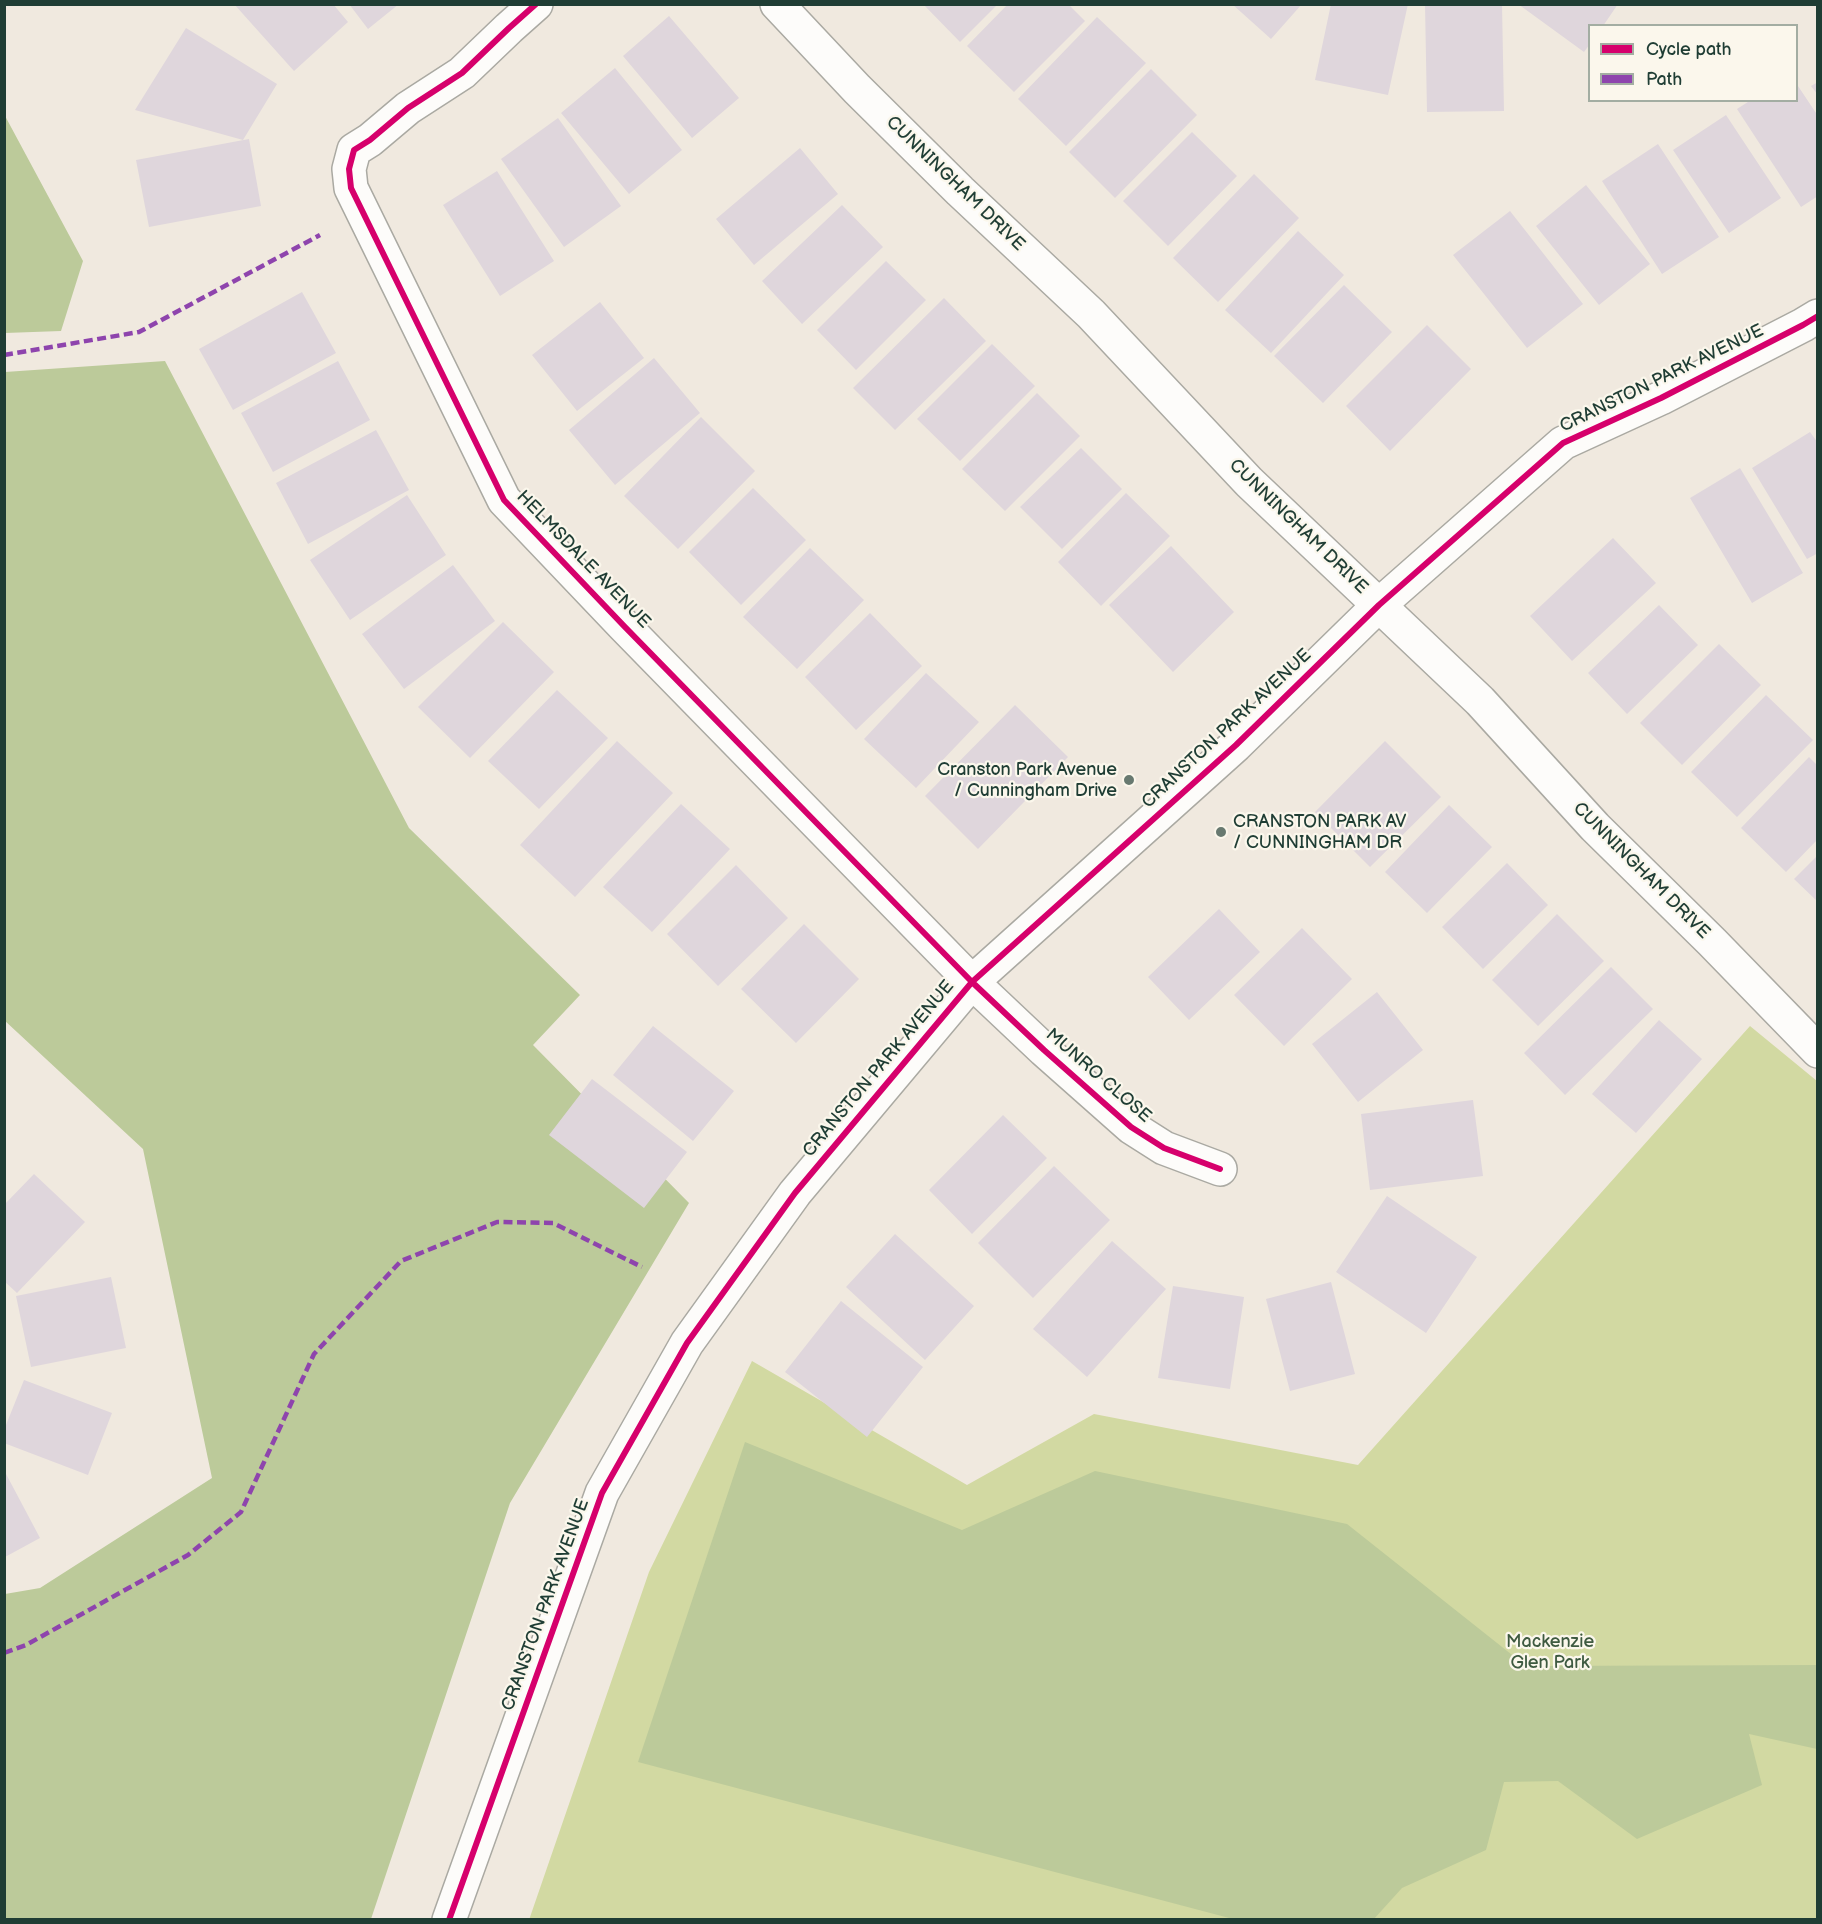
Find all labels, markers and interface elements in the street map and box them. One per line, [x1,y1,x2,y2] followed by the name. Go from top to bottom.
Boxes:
[1588,24,1798,102] legend
[1646,39,1732,60] text: Cycle path
[1646,69,1682,90] text: Path
[881,112,1029,256] street label: CUNNINGHAM DRIVE
[1557,320,1767,438] street label: CRANSTON PARK AVENUE
[1224,455,1372,599] street label: CUNNINGHAM DRIVE
[512,487,654,633] street label: HELMSDALE AVENUE
[1138,645,1316,813] street label: CRANSTON PARK AVENUE
[937,759,1117,802] place label: Cranston Park Avenue / Cunningham Drive
[1122,773,1136,787] marker: Cranston Park Avenue / Cunningham Drive
[1568,798,1714,944] street label: CUNNINGHAM DRIVE
[1233,811,1406,854] place label: CRANSTON PARK AV / CUNNINGHAM DR
[1214,825,1228,839] marker: CRANSTON PARK AV / CUNNINGHAM DR
[799,976,959,1162] street label: CRANSTON PARK AVENUE
[1041,1024,1155,1128] street label: MUNRO CLOSE
[498,1496,594,1714] street label: CRANSTON PARK AVENUE
[1506,1631,1594,1674] park label: Mackenzie Glen Park

